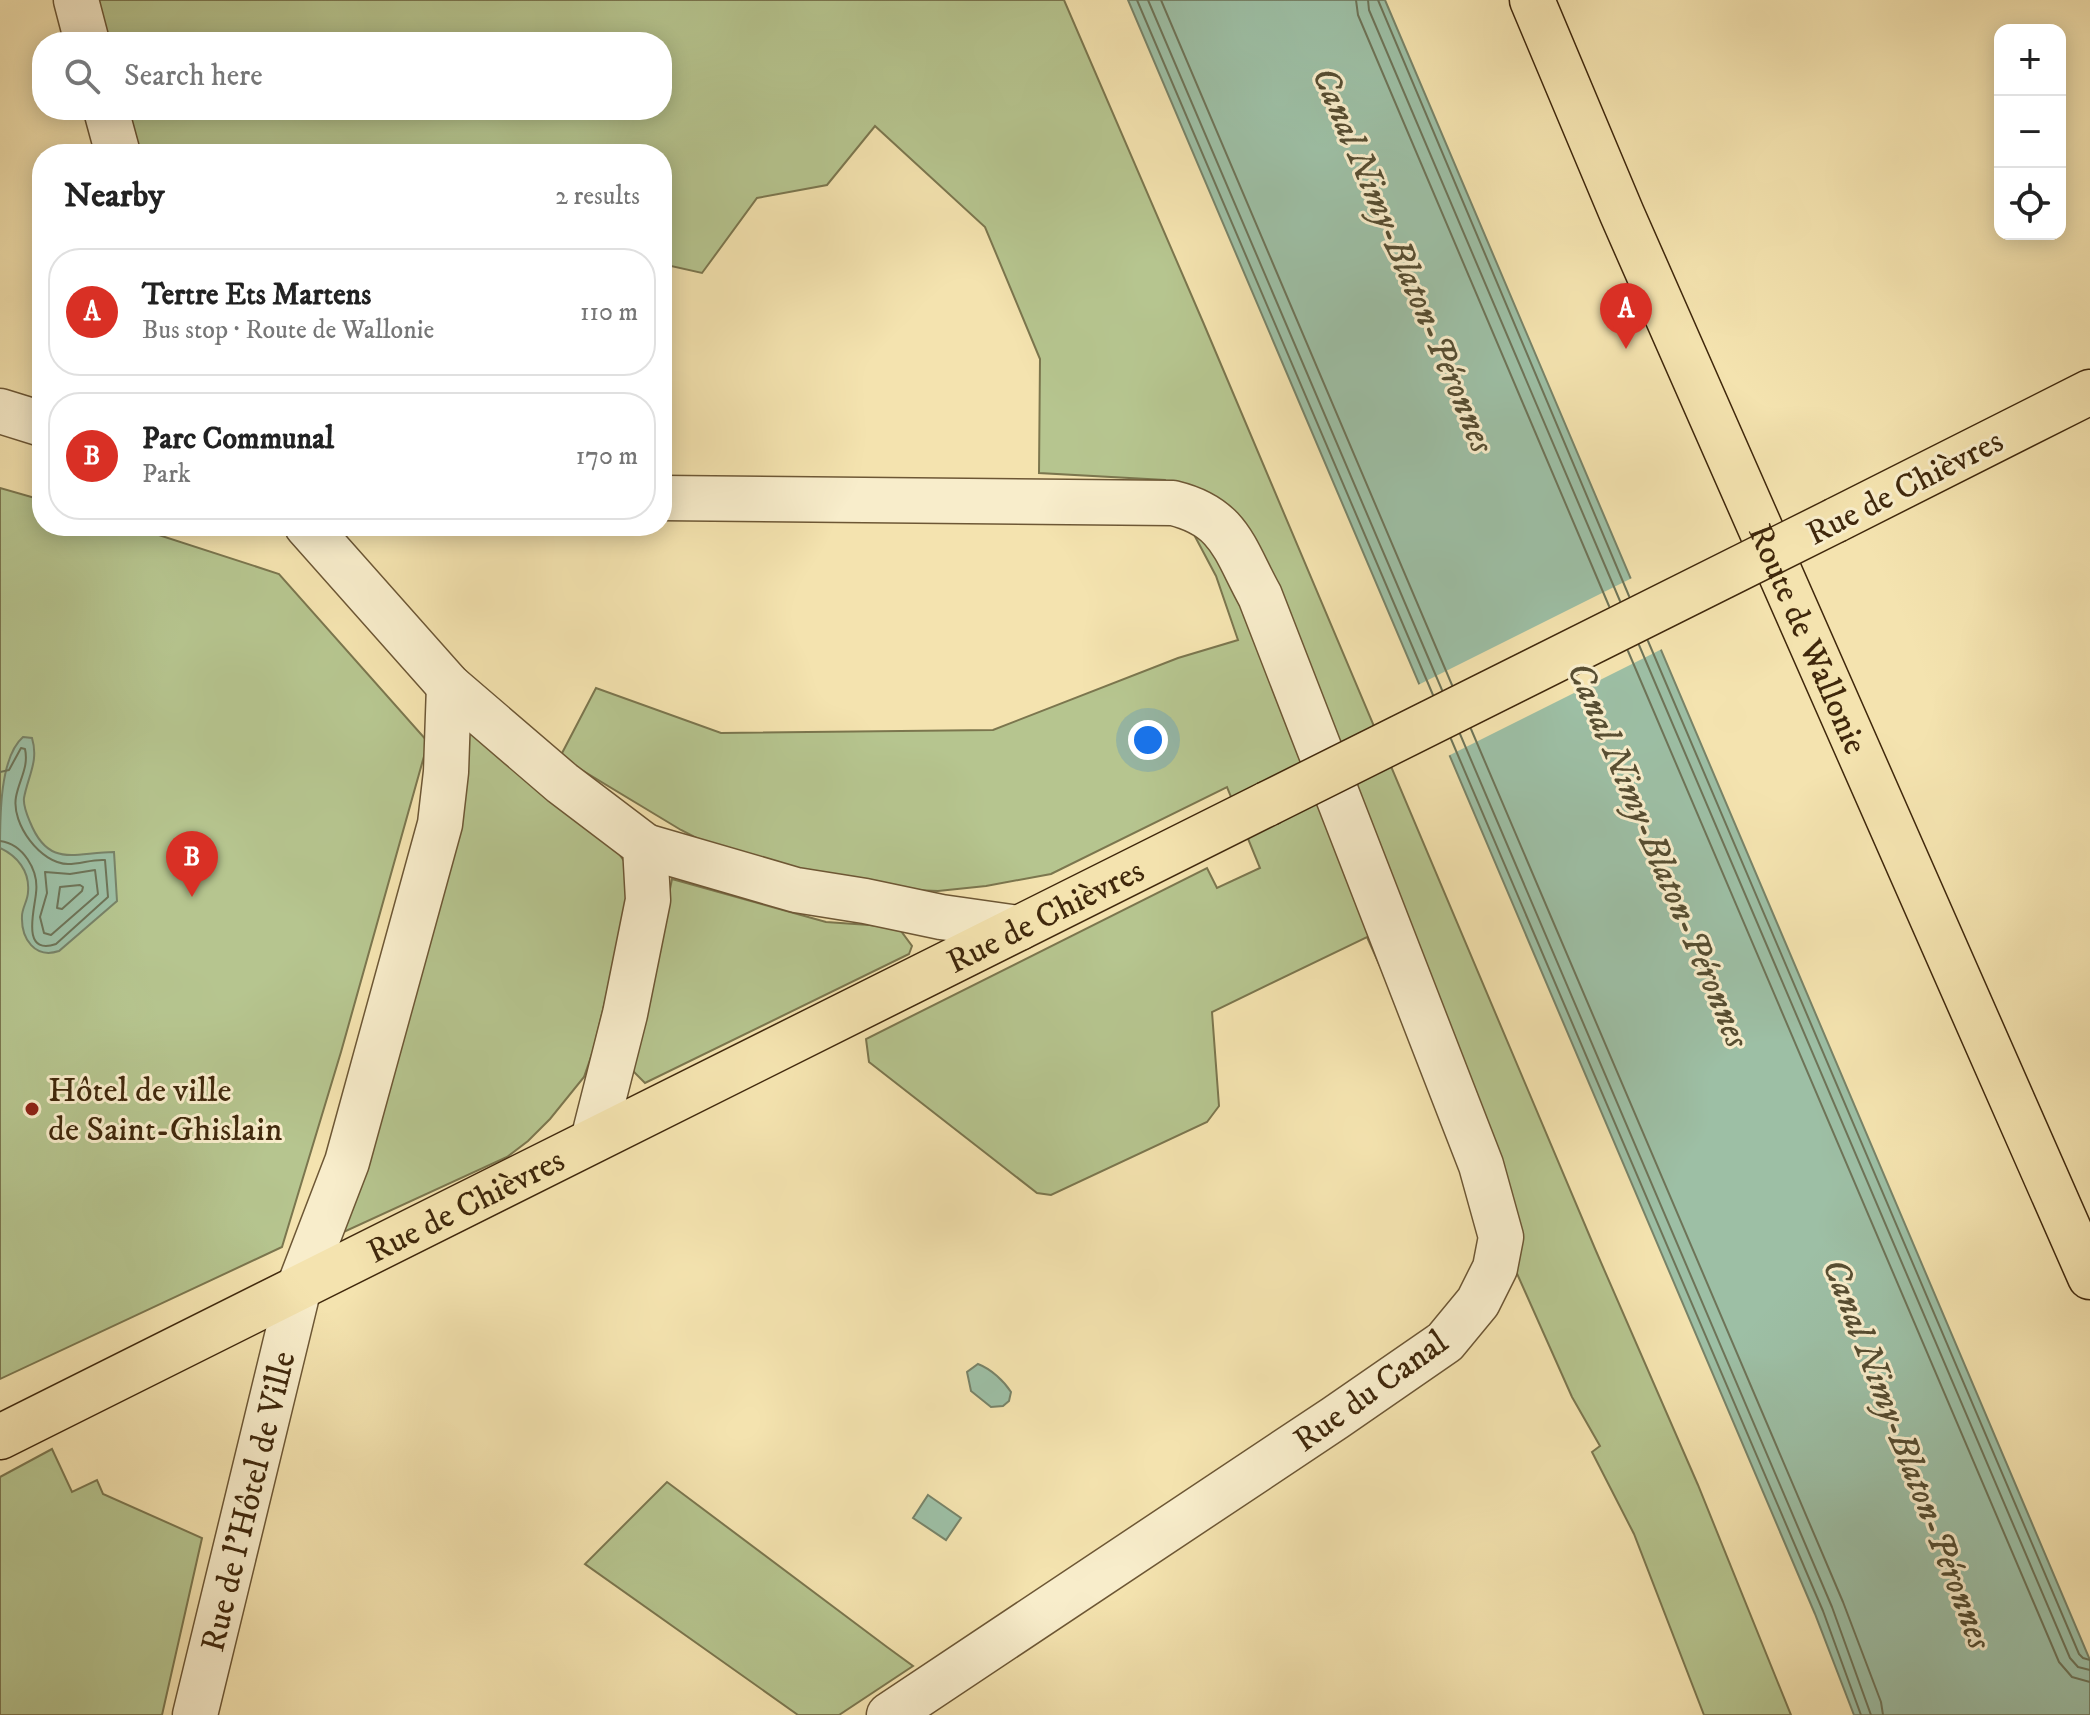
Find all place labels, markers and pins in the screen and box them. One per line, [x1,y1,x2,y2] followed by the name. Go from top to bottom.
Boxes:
[1600,283,1652,349] pin: A
[166,831,218,897] pin: B
[48,1070,283,1151] place label: Hôtel de ville de Saint-Ghislain
[23,1100,41,1118] marker: Hôtel de ville de Saint-Ghislain

